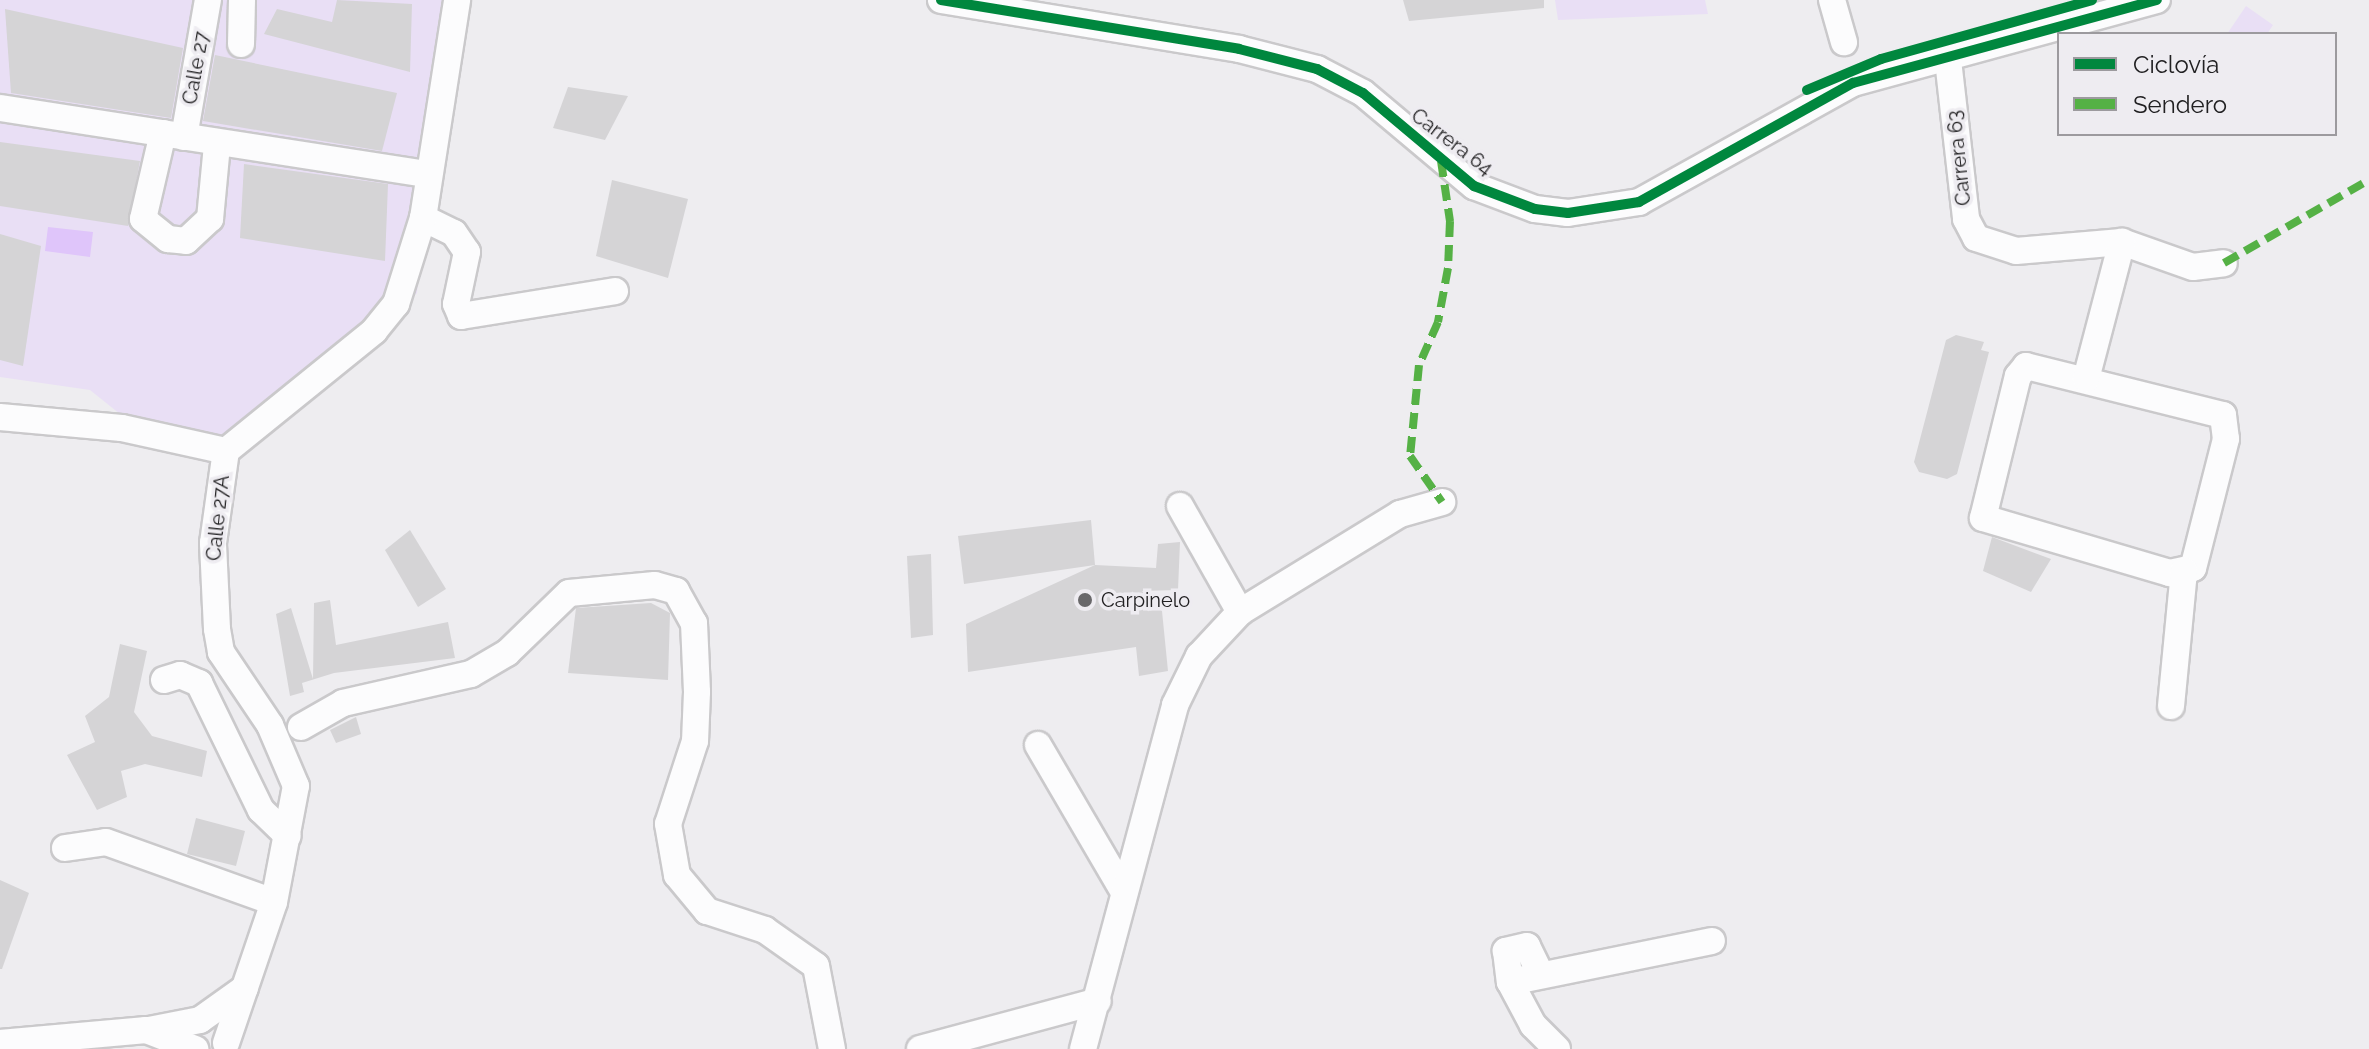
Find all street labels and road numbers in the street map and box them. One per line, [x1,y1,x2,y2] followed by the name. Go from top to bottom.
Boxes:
[178,30,214,106] street label: Calle 27
[1406,104,1498,180] street label: Carrera 64
[1942,109,1976,207] street label: Carrera 63
[202,474,234,562] street label: Calle 27A

